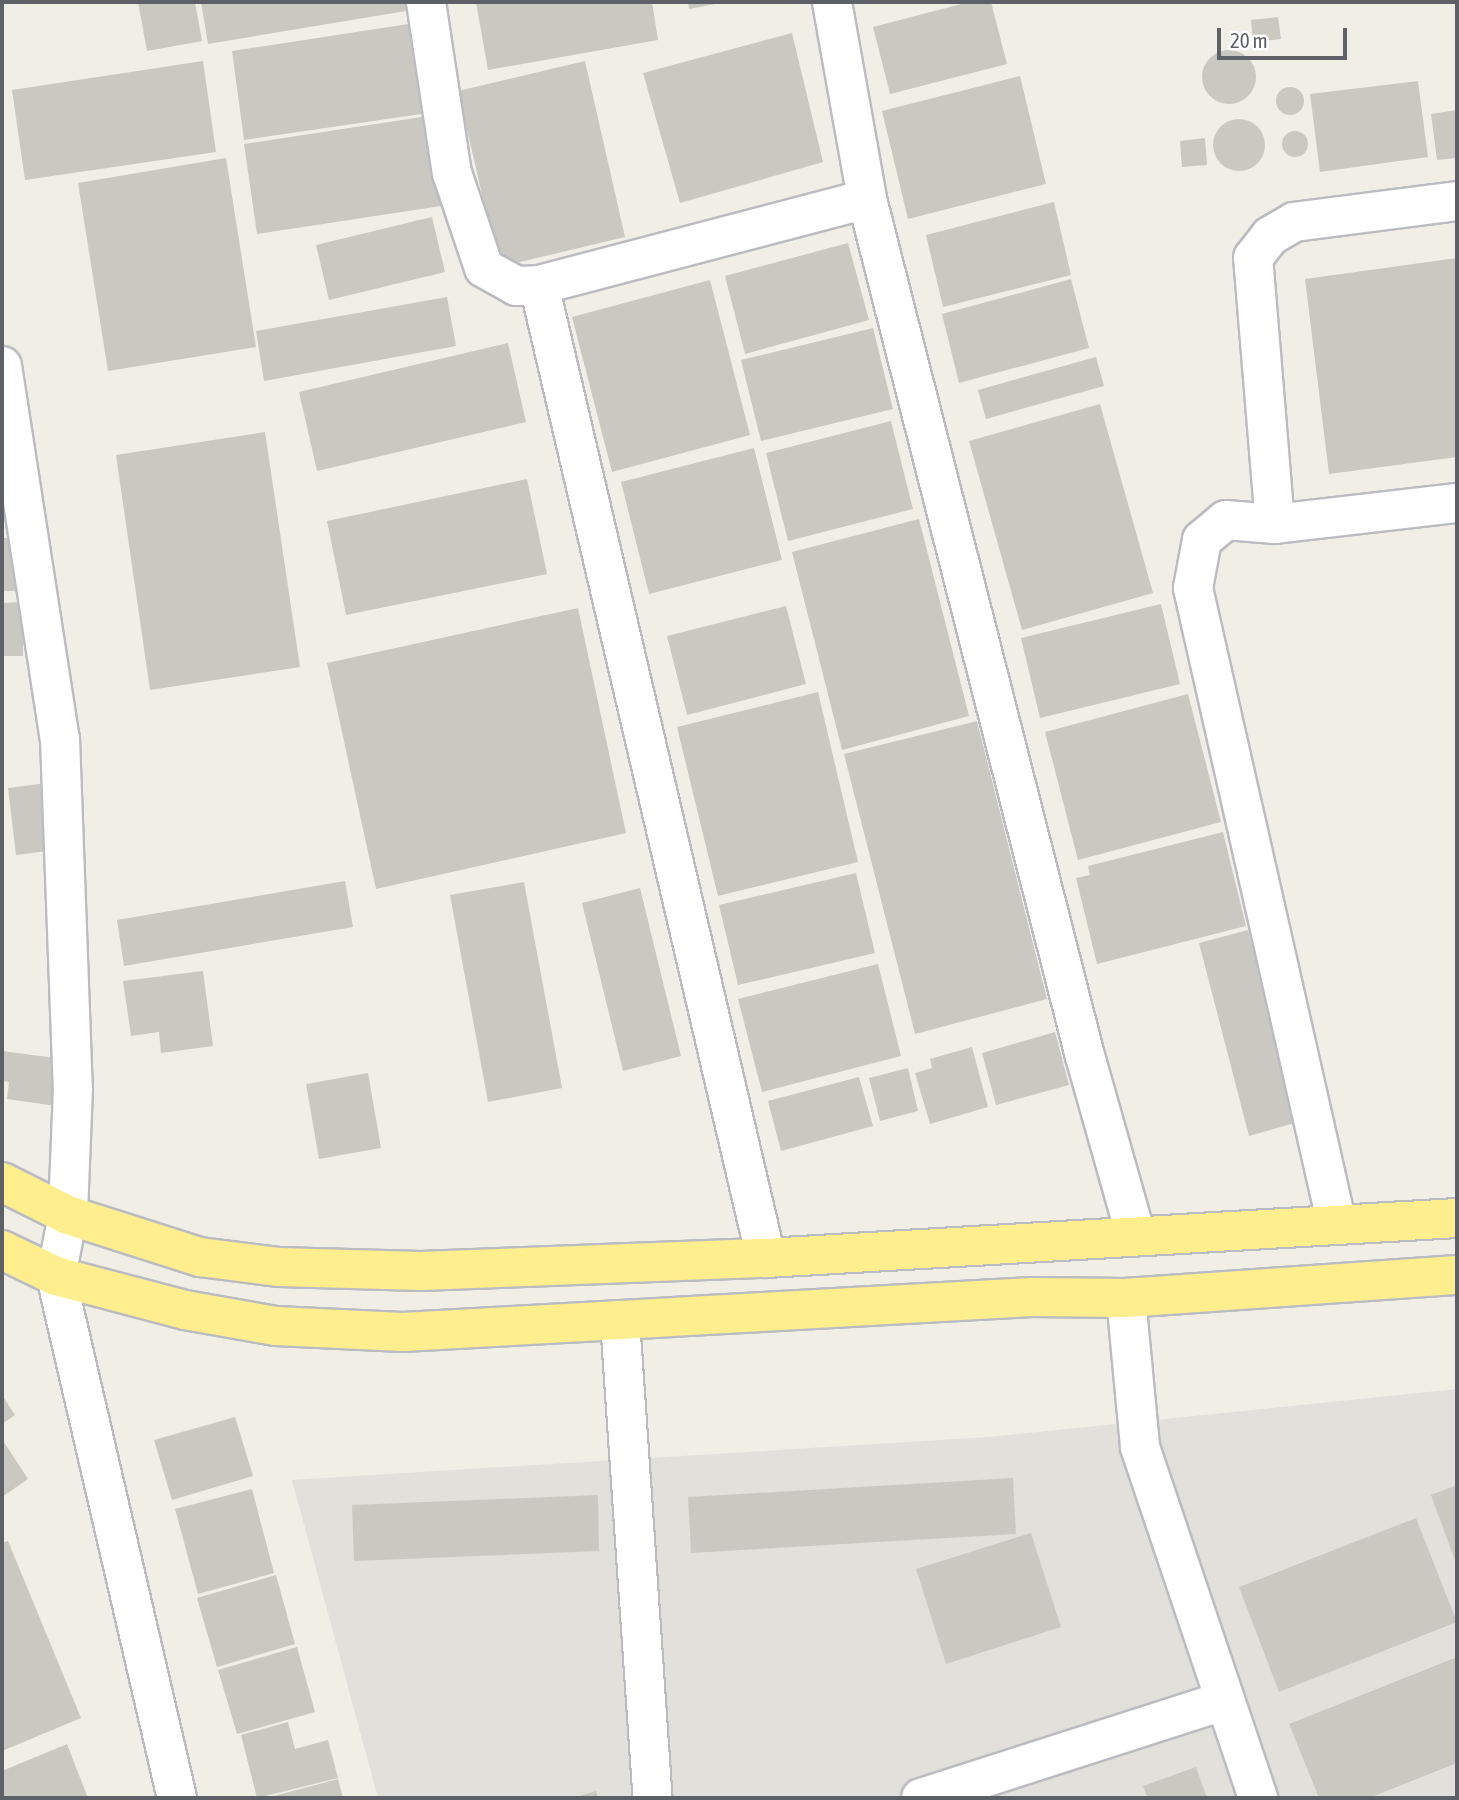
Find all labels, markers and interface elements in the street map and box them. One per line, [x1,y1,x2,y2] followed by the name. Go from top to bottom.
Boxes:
[1221,14,1350,58] scale bar
[1230,28,1268,52] text: 20 m

